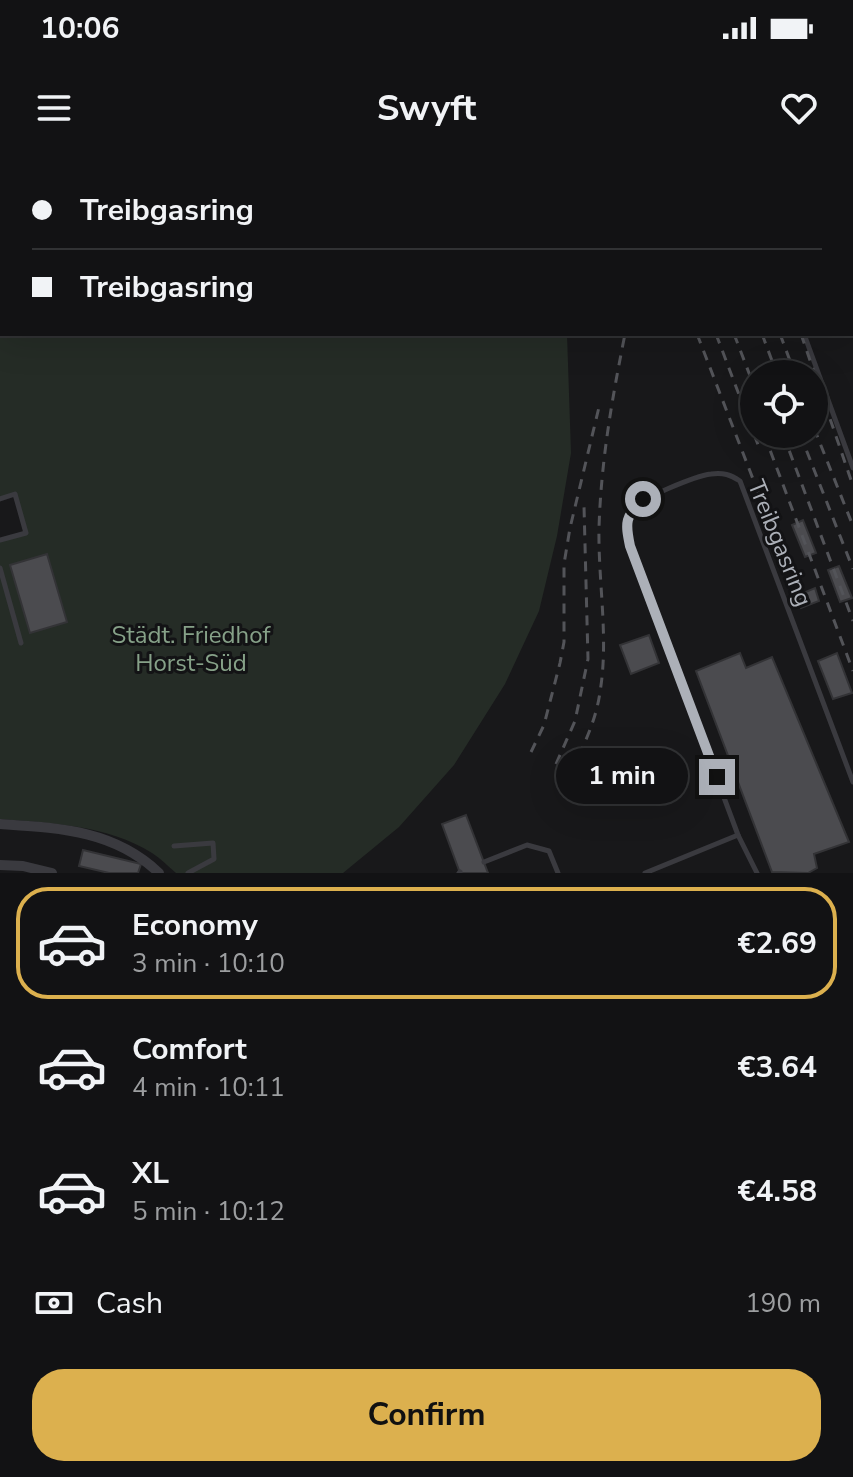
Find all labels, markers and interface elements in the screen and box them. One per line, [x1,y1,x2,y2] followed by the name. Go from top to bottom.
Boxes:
[40,8,119,49] text: 10:06
[377,84,476,133] text: Swyft
[32,86,76,130] icon: menu
[777,86,821,130] icon: heart
[80,190,254,231] text: Treibgasring
[80,267,254,308] text: Treibgasring
[740,360,828,448] map controls
[740,360,828,448] button: locate
[740,475,820,611] street label: Treibgasring
[625,481,661,517] route start
[112,619,271,679] park label: Städt. Friedhof Horst-Süd
[557,749,689,805] callout: 1 min
[588,758,656,793] text: 1 min
[699,759,735,795] route end
[132,905,258,946] text: Economy
[36,907,108,979] icon: car
[738,923,817,964] text: €2.69
[132,946,285,981] text: 3 min · 10:10
[132,1029,247,1070] text: Comfort
[36,1031,108,1103] icon: car
[738,1047,817,1088] text: €3.64
[132,1070,285,1105] text: 4 min · 10:11
[132,1153,169,1194] text: XL
[36,1155,108,1227] icon: car
[738,1171,817,1212] text: €4.58
[132,1194,285,1229] text: 5 min · 10:12
[32,1281,76,1325] icon: cash
[96,1283,163,1324] text: Cash
[745,1286,821,1321] text: 190 m
[32,1369,821,1461] button: Confirm

